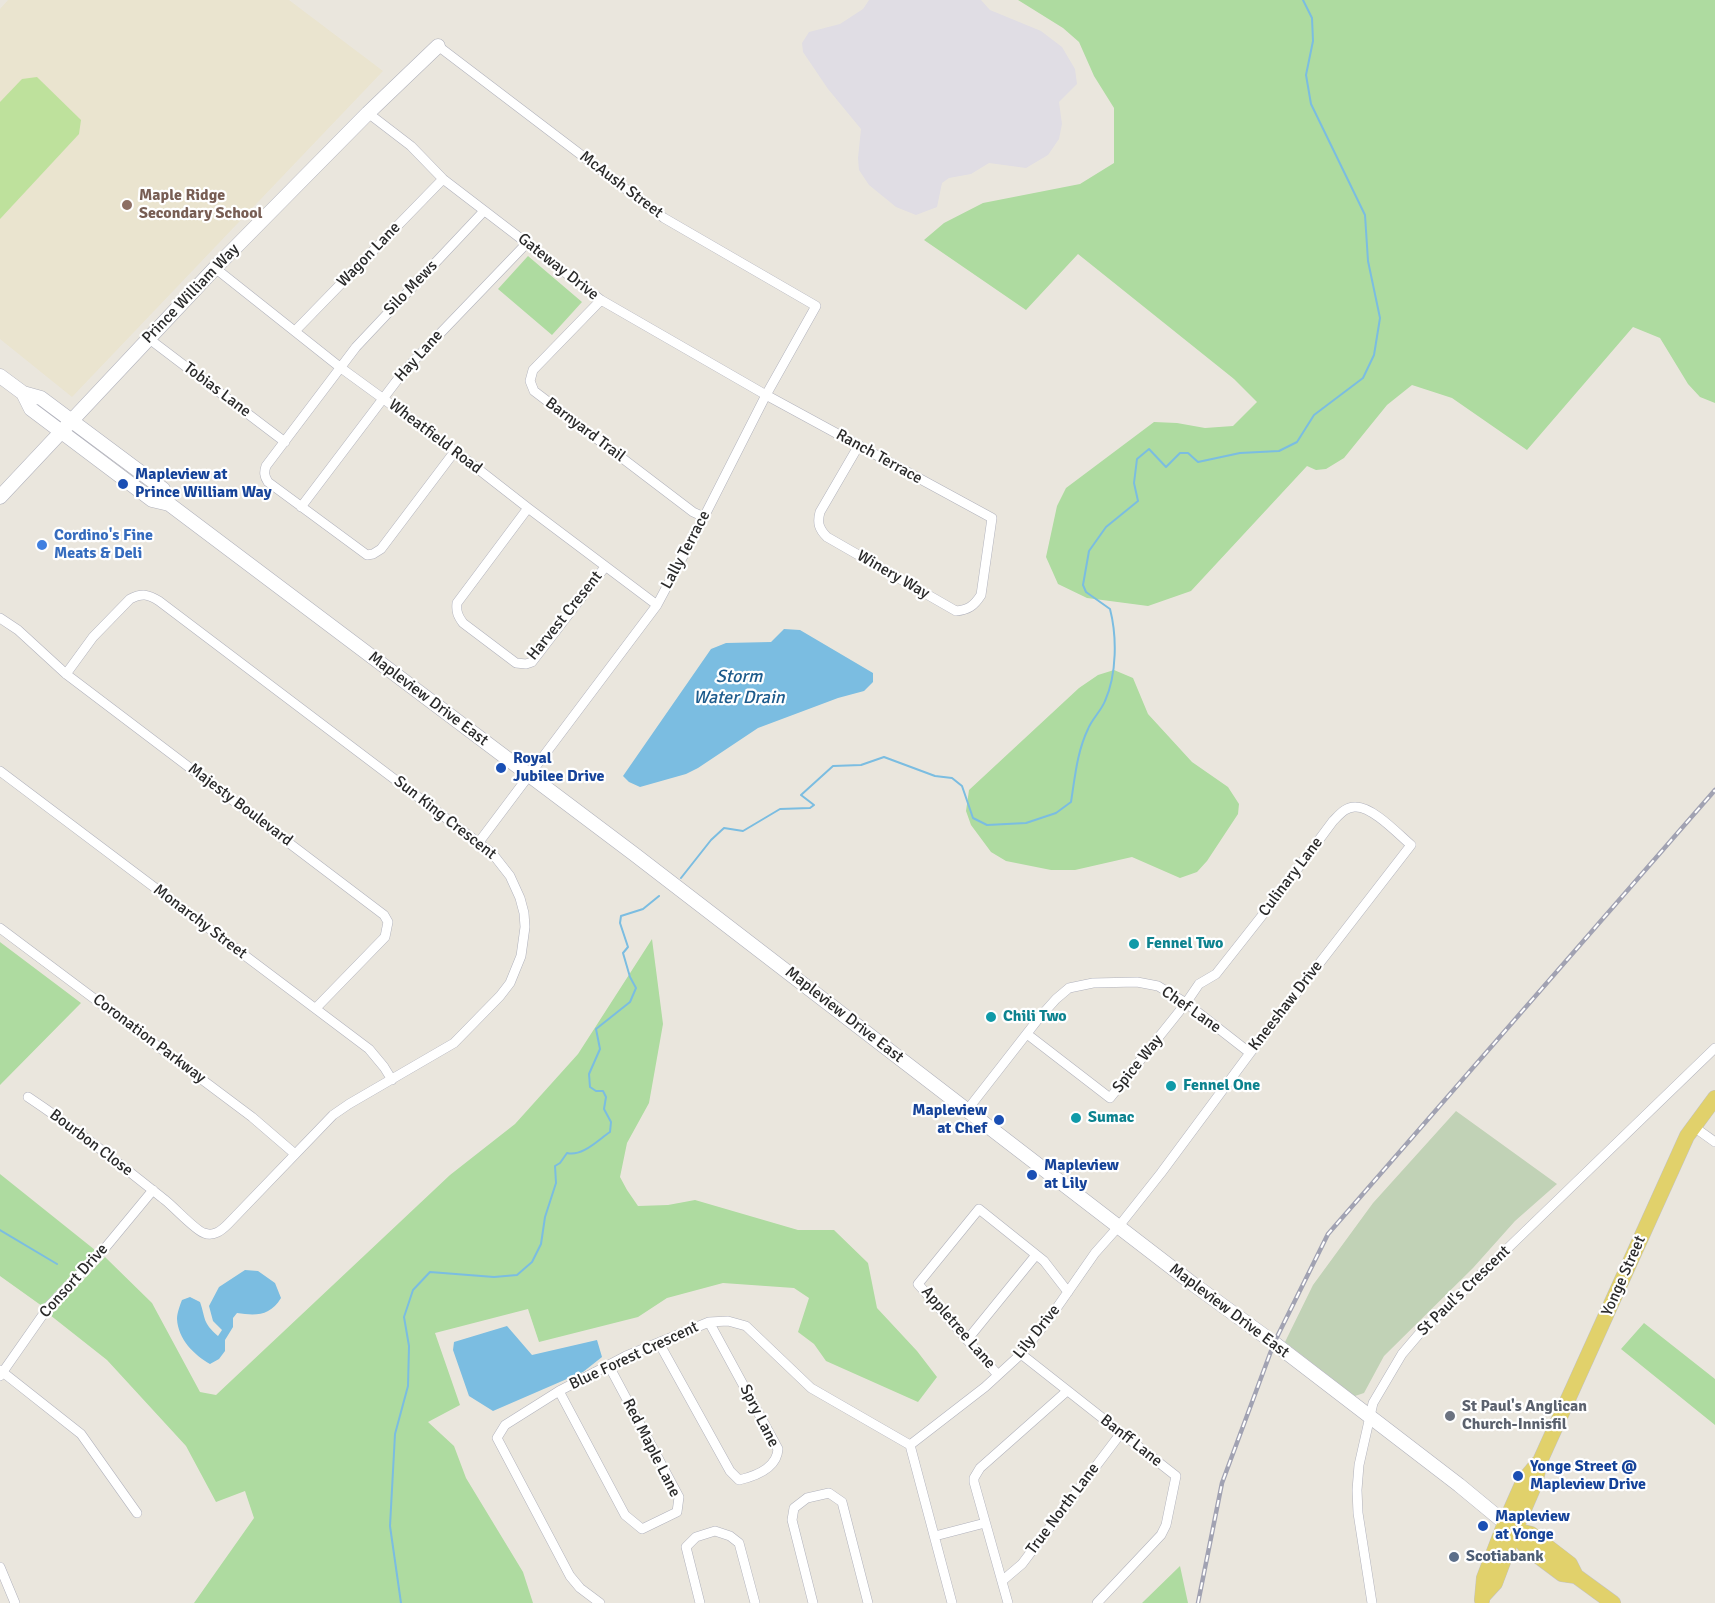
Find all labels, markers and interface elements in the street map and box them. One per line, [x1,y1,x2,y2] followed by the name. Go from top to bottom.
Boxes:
[575,147,667,223] street label: McAush Street
[139,186,263,224] place label: Maple Ridge Secondary School
[120,198,134,212] marker: Maple Ridge Secondary School
[333,218,405,292] street label: Wagon Lane
[514,229,602,305] street label: Gateway Drive
[139,240,243,348] street label: Prince William Way
[380,257,442,319] street label: Silo Mews
[391,326,447,386] street label: Hay Lane
[180,358,254,422] street label: Tobias Lane
[541,394,629,466] street label: Barnyard Trail
[384,396,486,478] street label: Wheatfield Road
[832,425,926,489] street label: Ranch Terrace
[135,465,272,503] place label: Mapleview at Prince William Way
[116,477,130,491] marker: Mapleview at Prince William Way
[657,508,715,592] street label: Lally Terrace
[54,526,153,564] place label: Cordino's Fine Meats & Deli
[35,538,49,552] marker: Cordino's Fine Meats & Deli
[853,547,933,603] street label: Winery Way
[523,568,607,664] street label: Harvest Cresent
[364,648,492,750] street label: Mapleview Drive East
[693,666,785,708] water label: Storm Water Drain
[513,749,604,787] place label: Royal Jubilee Drive
[184,759,296,851] street label: Majesty Boulevard
[494,761,508,775] marker: Royal Jubilee Drive
[390,772,500,864] street label: Sun King Crescent
[1255,834,1327,920] street label: Culinary Lane
[149,881,251,963] street label: Monarchy Street
[1146,934,1223,954] place label: Fennel Two
[1127,937,1141,951] marker: Fennel Two
[1245,957,1327,1055] street label: Kneeshaw Drive
[781,963,907,1067] street label: Mapleview Drive East
[1158,983,1224,1037] street label: Chef Lane
[89,990,209,1088] street label: Coronation Parkway
[1003,1007,1067,1027] place label: Chili Two
[984,1010,998,1024] marker: Chili Two
[1109,1031,1167,1097] street label: Spice Way
[1183,1076,1260,1096] place label: Fennel One
[1164,1079,1178,1093] marker: Fennel One
[912,1101,987,1139] place label: Mapleview at Chef
[46,1105,136,1181] street label: Bourbon Close
[1088,1108,1134,1128] place label: Sumac
[1069,1111,1083,1125] marker: Sumac
[992,1113,1006,1127] marker: Mapleview at Chef
[1044,1156,1119,1194] place label: Mapleview at Lily
[1025,1168,1039,1182] marker: Mapleview at Lily
[1598,1233,1650,1319] street label: Yonge Street
[36,1240,112,1322] street label: Consort Drive
[1414,1242,1514,1340] street label: St Paul's Crescent
[1165,1260,1293,1362] street label: Mapleview Drive East
[917,1283,999,1373] street label: Appletree Lane
[1010,1301,1064,1363] street label: Lily Drive
[566,1318,702,1394] street label: Blue Forest Crescent
[735,1381,783,1451] street label: Spry Lane
[618,1396,684,1500] street label: Red Maple Lane
[1462,1397,1587,1435] place label: St Paul's Anglican Church-Innisfil
[1443,1409,1457,1423] marker: St Paul's Anglican Church-Innisfil
[1096,1411,1166,1471] street label: Banff Lane
[1530,1457,1646,1495] place label: Yonge Street @ Mapleview Drive
[1022,1459,1104,1559] street label: True North Lane
[1511,1469,1525,1483] marker: Yonge Street @ Mapleview Drive
[1495,1507,1570,1545] place label: Mapleview at Yonge
[1476,1519,1490,1533] marker: Mapleview at Yonge
[1466,1547,1544,1567] place label: Scotiabank
[1447,1550,1461,1564] marker: Scotiabank

